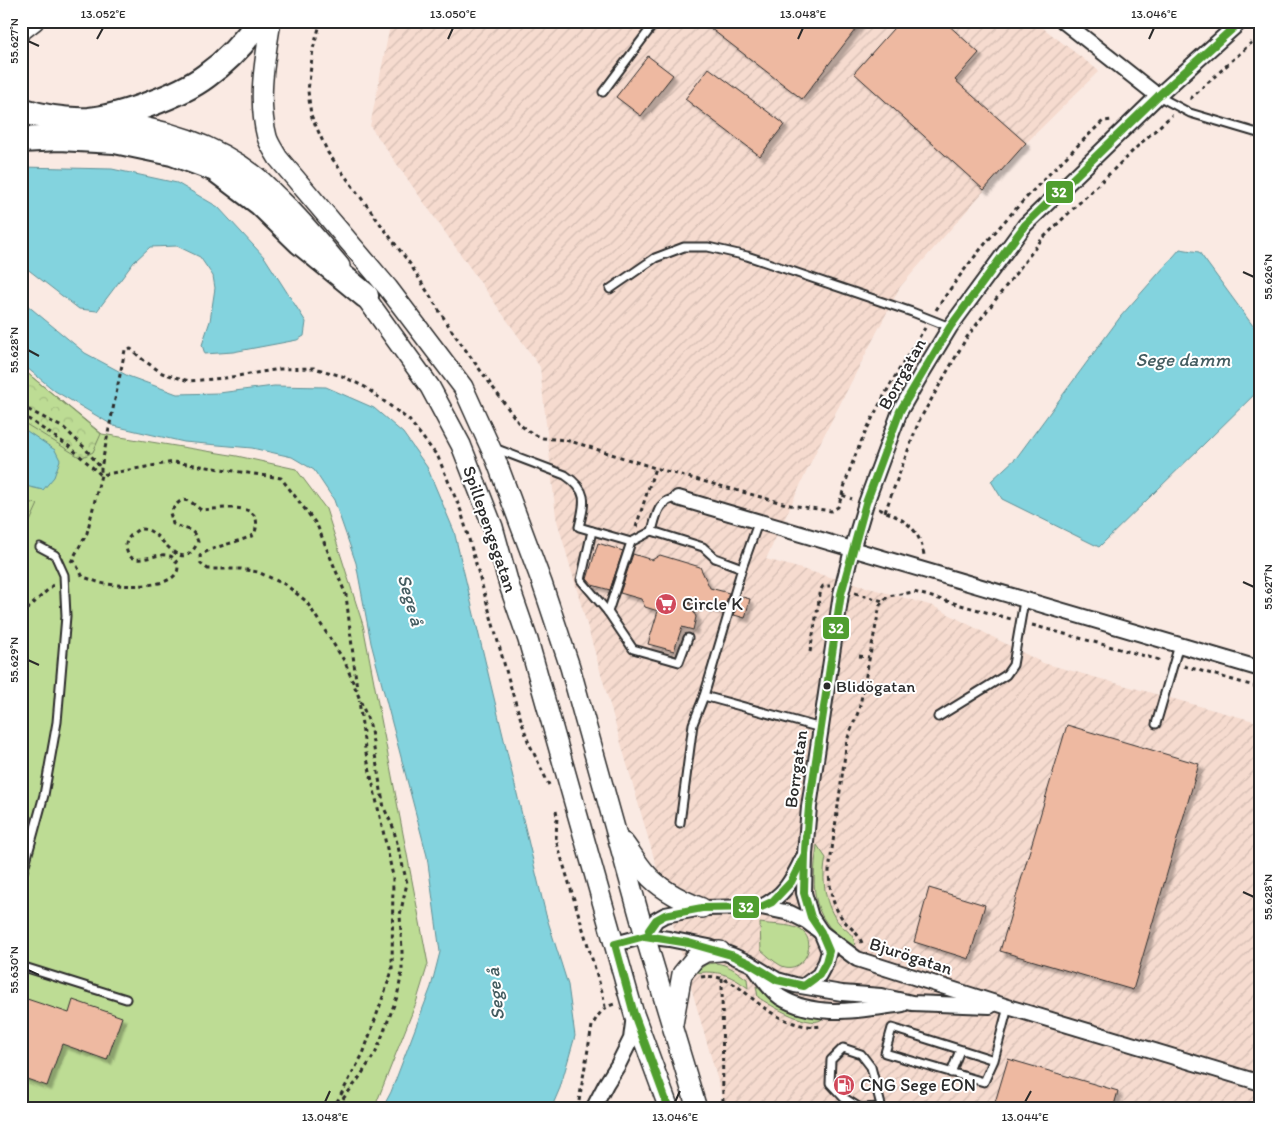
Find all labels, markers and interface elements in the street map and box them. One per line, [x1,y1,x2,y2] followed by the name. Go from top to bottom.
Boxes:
[80,7,126,21] text: 13.052°E
[430,7,477,21] text: 13.050°E
[780,7,827,21] text: 13.048°E
[1131,7,1177,21] text: 13.046°E
[7,18,21,64] text: 55.627°N
[1045,180,1074,204] line badge: 32
[1052,184,1067,201] text: 32
[1261,254,1275,300] text: 55.626°N
[7,327,21,373] text: 55.628°N
[873,334,931,414] street label: Borrgatan
[1136,348,1230,371] water label: Sege damm
[458,463,522,595] street label: Spillepengsgatan
[1261,564,1275,610] text: 55.627°N
[393,572,429,629] water label: Sege å
[654,592,678,616] supermarket icon: Circle K
[682,593,743,615] place label: Circle K
[822,616,850,640] line badge: 32
[829,620,844,637] text: 32
[7,637,21,683] text: 55.629°N
[836,676,915,696] place label: Blidögatan
[822,681,832,691] marker: Blidögatan
[780,728,812,809] street label: Borrgatan
[1261,874,1275,920] text: 55.628°N
[732,895,760,919] line badge: 32
[739,899,754,916] text: 32
[867,932,956,980] street label: Bjurögatan
[7,946,21,994] text: 55.630°N
[481,966,509,1021] water label: Sege å
[832,1073,856,1097] fuel station icon: CNG Sege EON
[860,1074,976,1096] place label: CNG Sege EON
[302,1110,349,1124] text: 13.048°E
[652,1110,698,1124] text: 13.046°E
[1001,1110,1049,1124] text: 13.044°E

